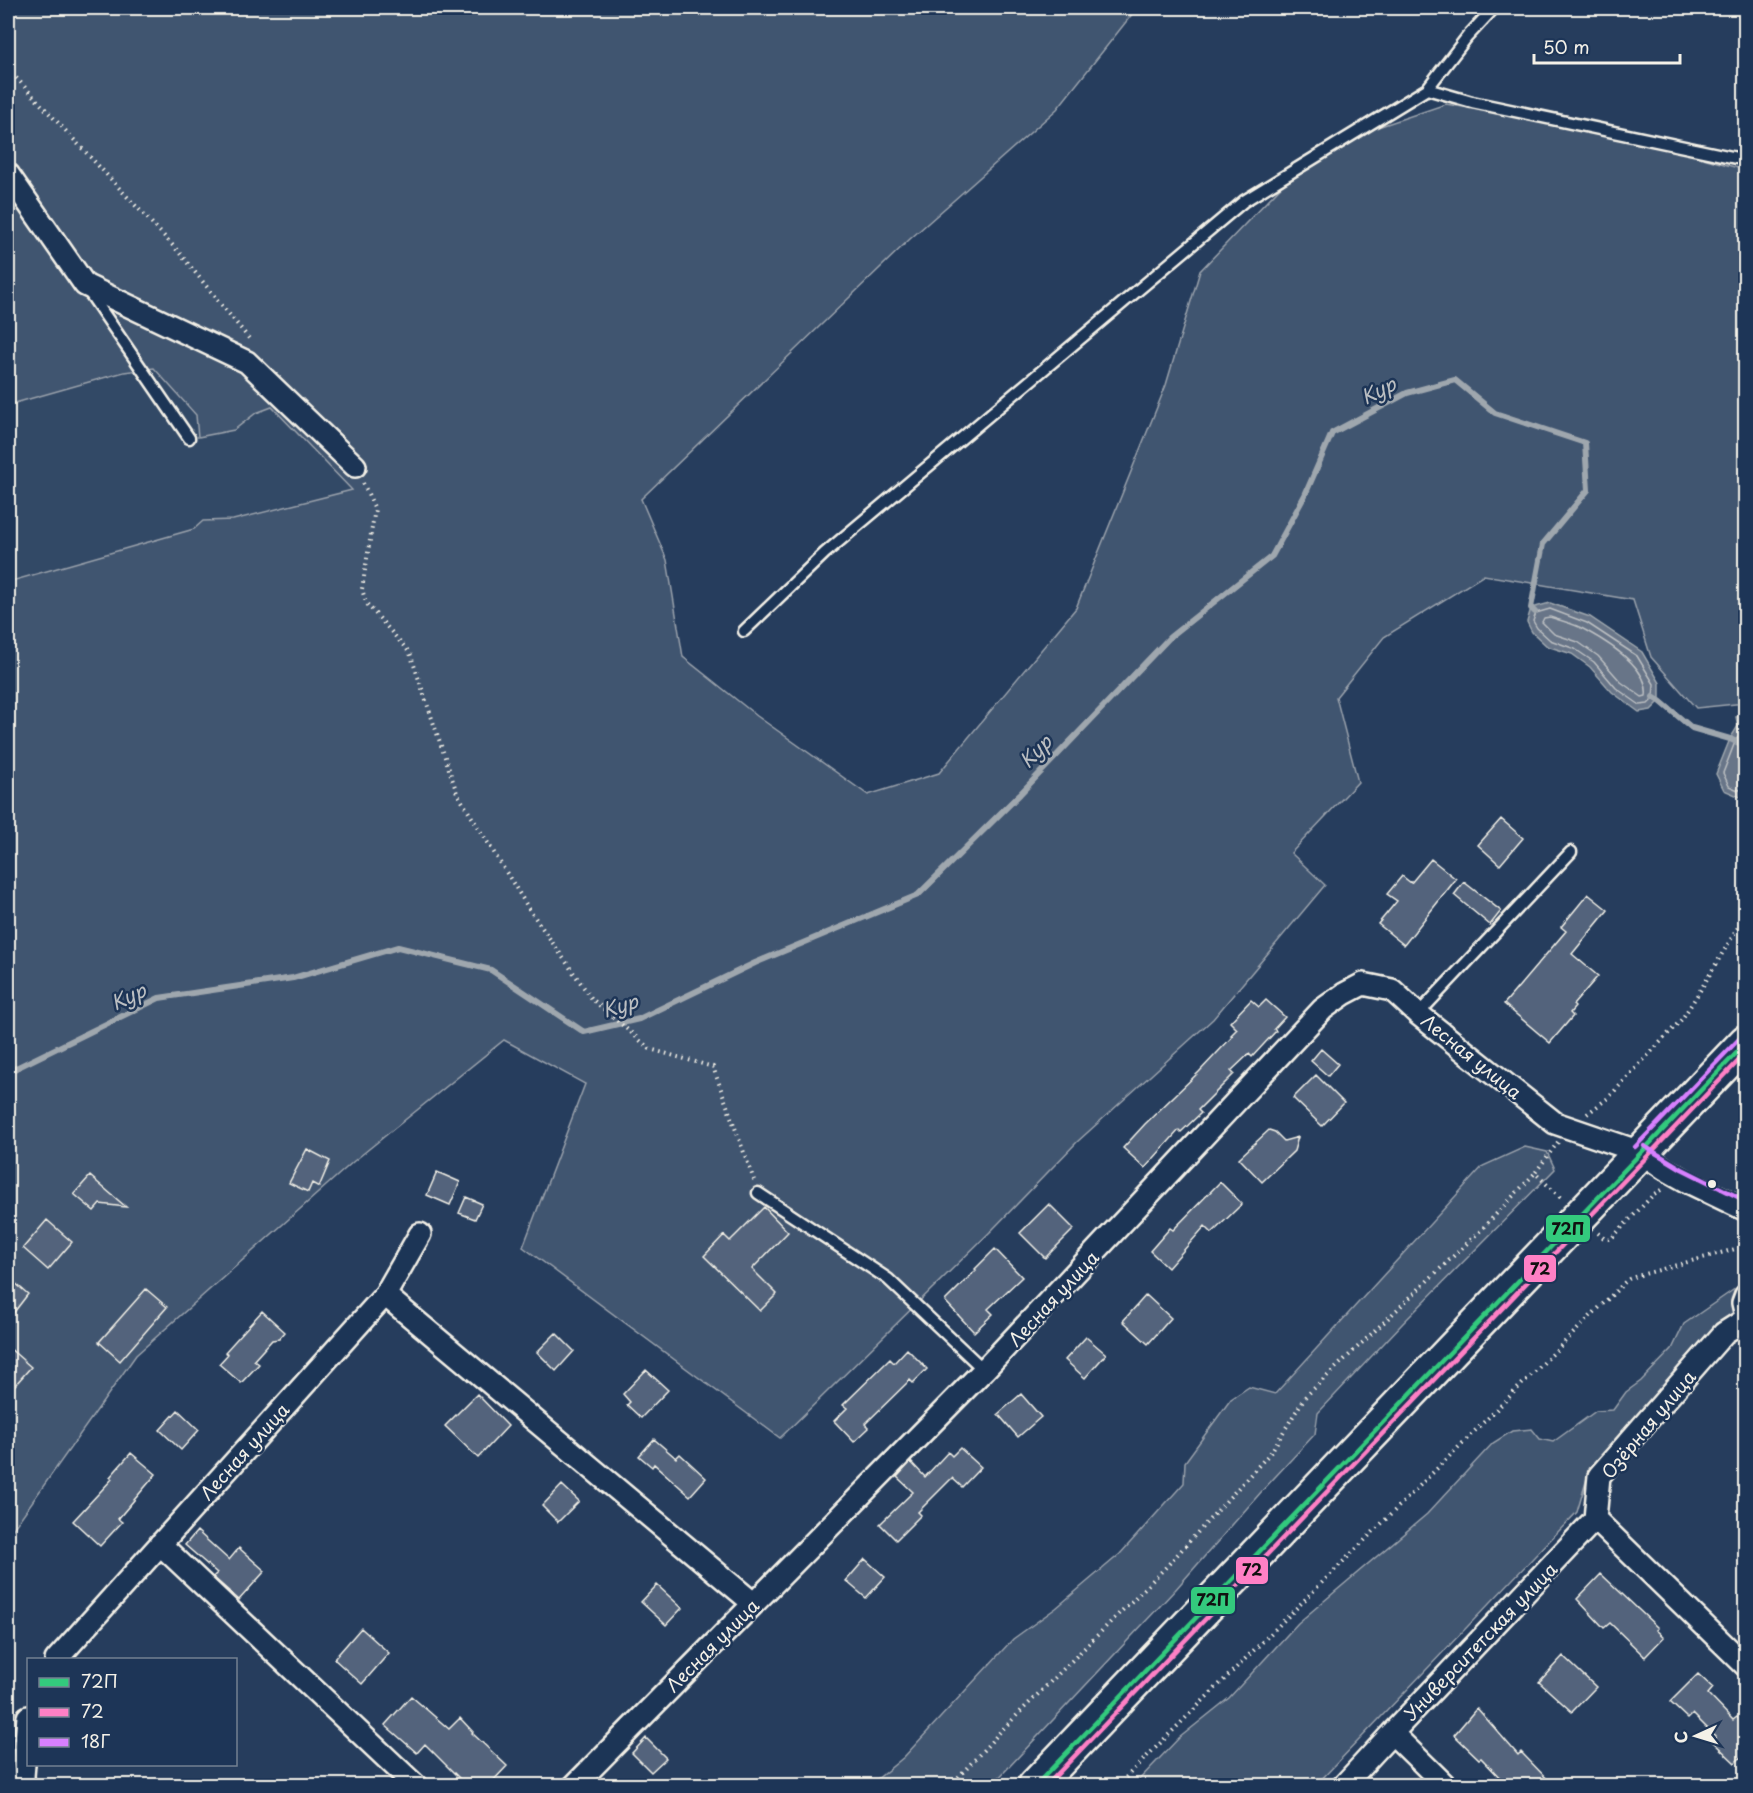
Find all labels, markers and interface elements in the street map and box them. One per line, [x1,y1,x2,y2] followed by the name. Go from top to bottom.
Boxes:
[1534,27,1680,65] scale bar
[1543,33,1590,60] text: 50 m
[1355,368,1402,412] water label: Кур
[1012,727,1059,774] water label: Кур
[105,974,152,1017] water label: Кур
[598,985,643,1025] water label: Кур
[1416,1007,1529,1105] street label: Лесная улица
[1706,1178,1718,1190] unlabelled marker
[1545,1214,1591,1243] line badge: 72П
[1552,1216,1584,1240] text: 72П
[1001,1244,1105,1352] street label: Лесная улица
[1523,1254,1557,1283] line badge: 72
[1530,1256,1550,1280] text: 72
[1594,1363,1702,1484] street label: Озёрная улица
[193,1396,295,1506] street label: Лесная улица
[1397,1555,1563,1726] street label: Университетская улица
[1235,1556,1269,1585] line badge: 72
[1242,1557,1262,1581] text: 72
[1190,1586,1236,1615] line badge: 72П
[1197,1587,1229,1611] text: 72П
[659,1592,765,1698] street label: Лесная улица
[27,1658,237,1766] legend
[81,1667,118,1694] text: 72П
[81,1697,104,1724] text: 72
[1666,1706,1726,1766] north arrow
[81,1727,110,1754] text: 18Г
[1668,1730,1692,1744] text: С

